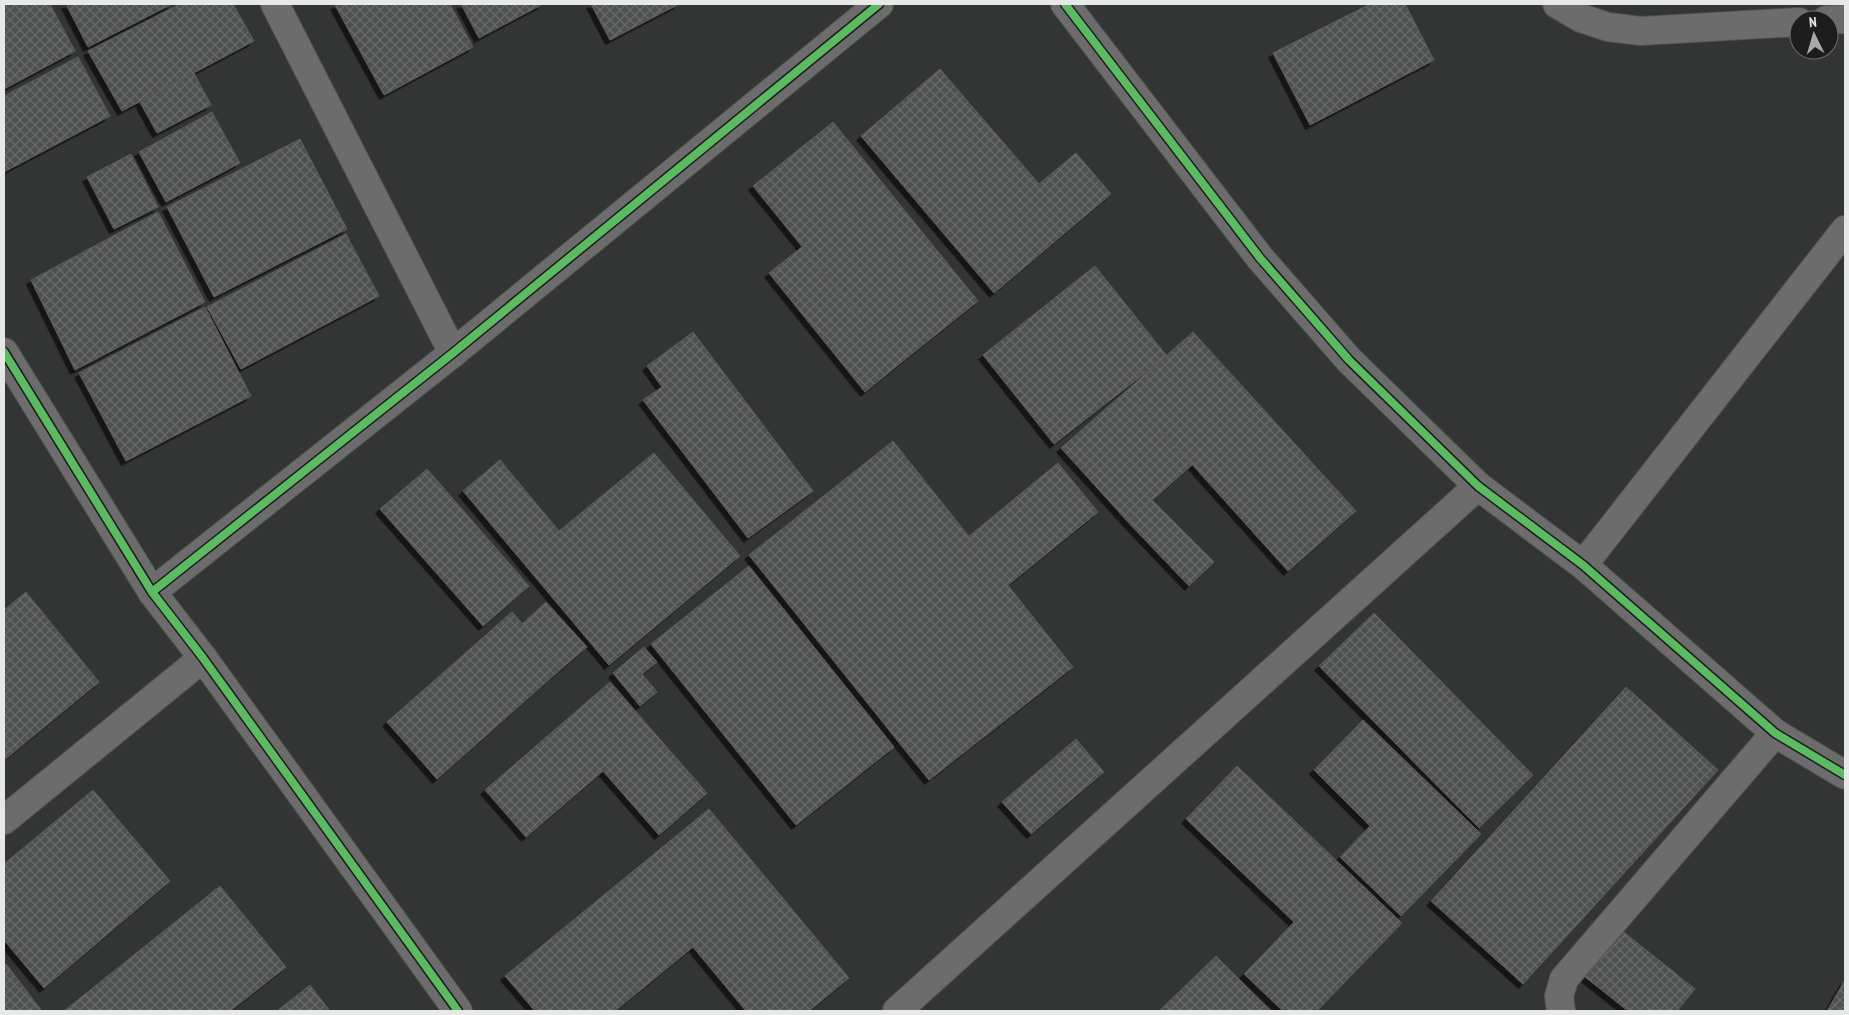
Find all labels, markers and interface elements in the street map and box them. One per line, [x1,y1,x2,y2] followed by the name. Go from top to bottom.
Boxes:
[1789,10,1839,60] north arrow
[1808,13,1817,31] text: N

